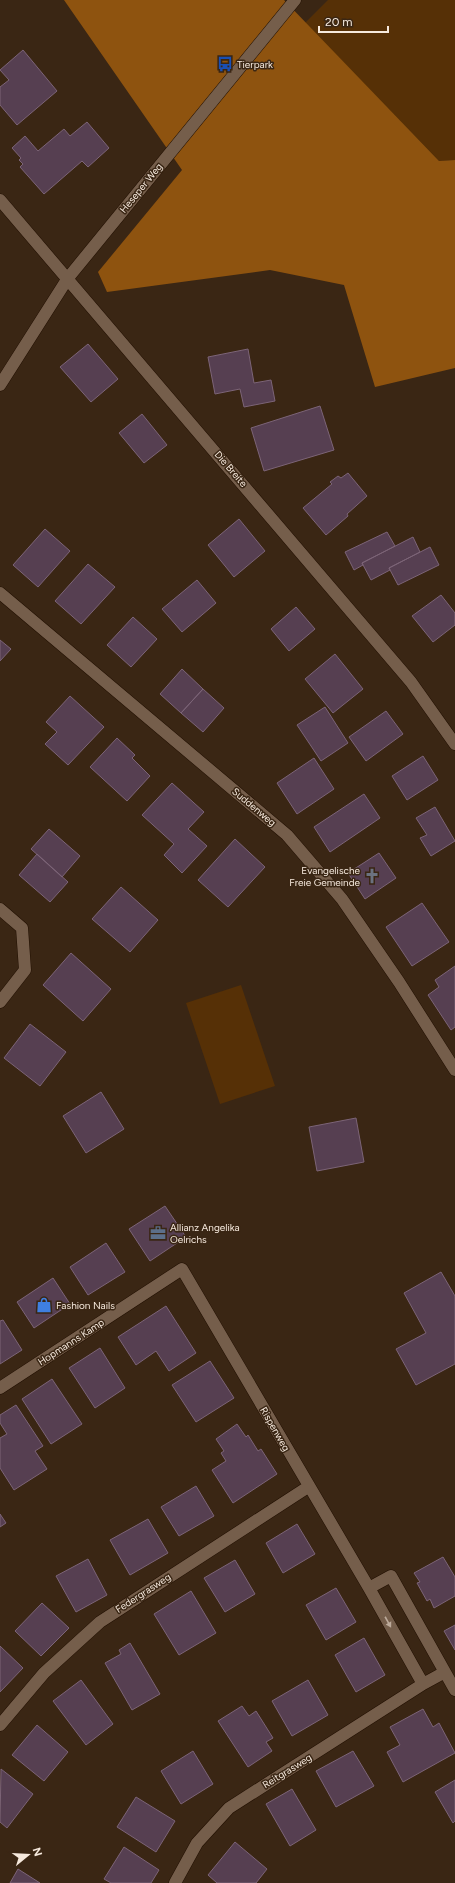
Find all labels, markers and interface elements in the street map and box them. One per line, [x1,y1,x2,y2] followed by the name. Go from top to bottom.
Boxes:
[319,8,388,34] scale bar
[325,15,353,29] text: 20 m
[216,55,234,73] bus stop icon: Tierpark
[237,58,273,71] place label: Tierpark
[117,160,165,216] street label: Heseper Weg
[212,448,251,490] street label: Die Breite
[229,785,279,829] street label: Suddenweg
[289,864,361,889] place label: Evangelische Freie Gemeinde
[363,867,381,885] church icon: Evangelische Freie Gemeinde
[170,1221,240,1246] place label: Allianz Angelika Oelrichs
[149,1224,167,1242] office icon: Allianz Angelika Oelrichs
[35,1296,53,1314] shop icon: Fashion Nails
[56,1299,115,1312] place label: Fashion Nails
[35,1316,107,1368] street label: Hopmanns Kamp
[257,1404,293,1454] street label: Rispenweg
[113,1570,173,1616] street label: Federgrasweg
[385,1616,392,1628] one-way arrow
[260,1751,314,1791] street label: Reitgrasweg
[8,1835,48,1875] north arrow
[30,1846,45,1858] text: N

